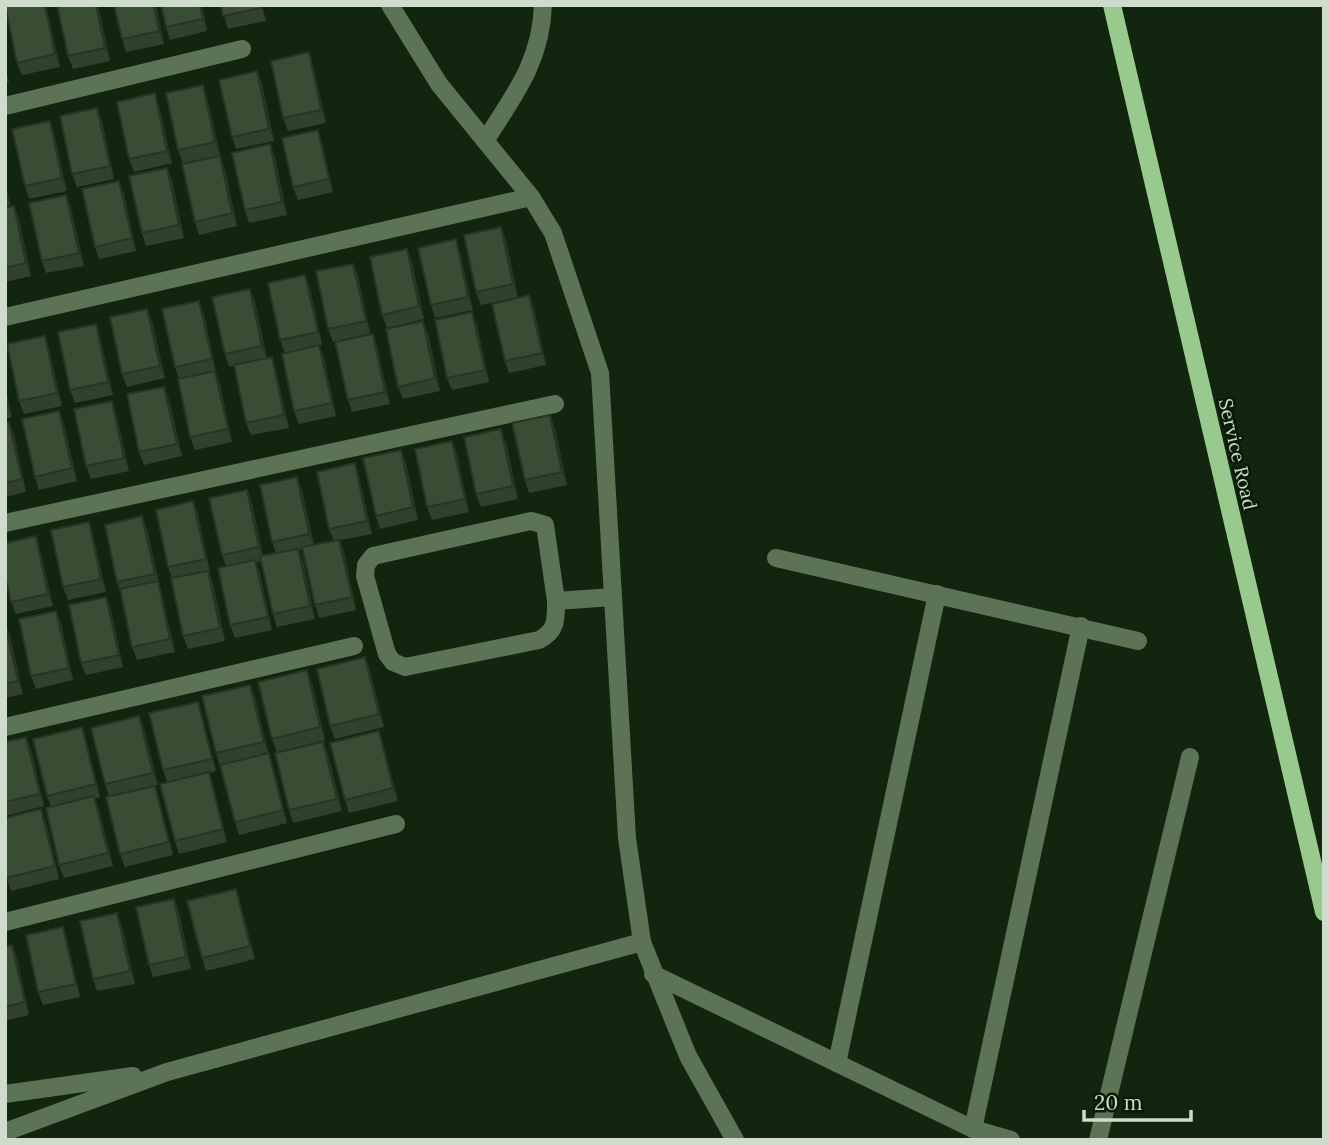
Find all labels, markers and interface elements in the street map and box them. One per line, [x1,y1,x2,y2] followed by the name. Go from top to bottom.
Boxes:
[1214,396,1262,512] street label: Service Road
[1084,1078,1191,1122] scale bar
[1094,1089,1143,1116] text: 20 m

